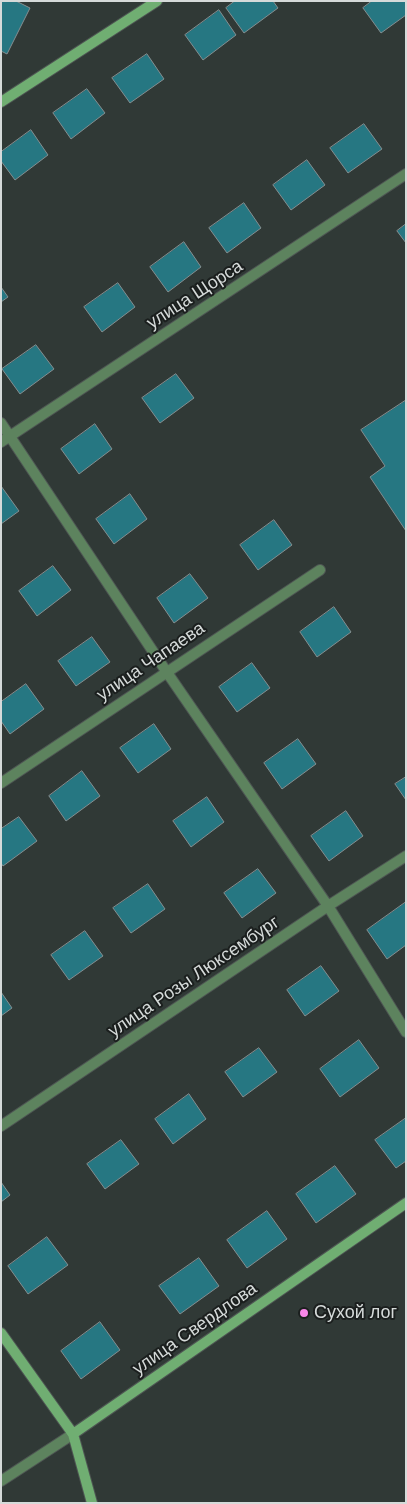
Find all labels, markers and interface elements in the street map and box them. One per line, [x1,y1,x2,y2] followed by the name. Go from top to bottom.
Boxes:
[143,256,247,334] street label: улица Щорса
[93,618,209,706] street label: улица Чапаева
[104,912,284,1042] street label: улица Розы Люксембург
[129,1278,261,1380] street label: улица Свердлова
[314,1302,397,1324] place label: Сухой лог
[298,1307,310,1319] marker: Сухой лог

